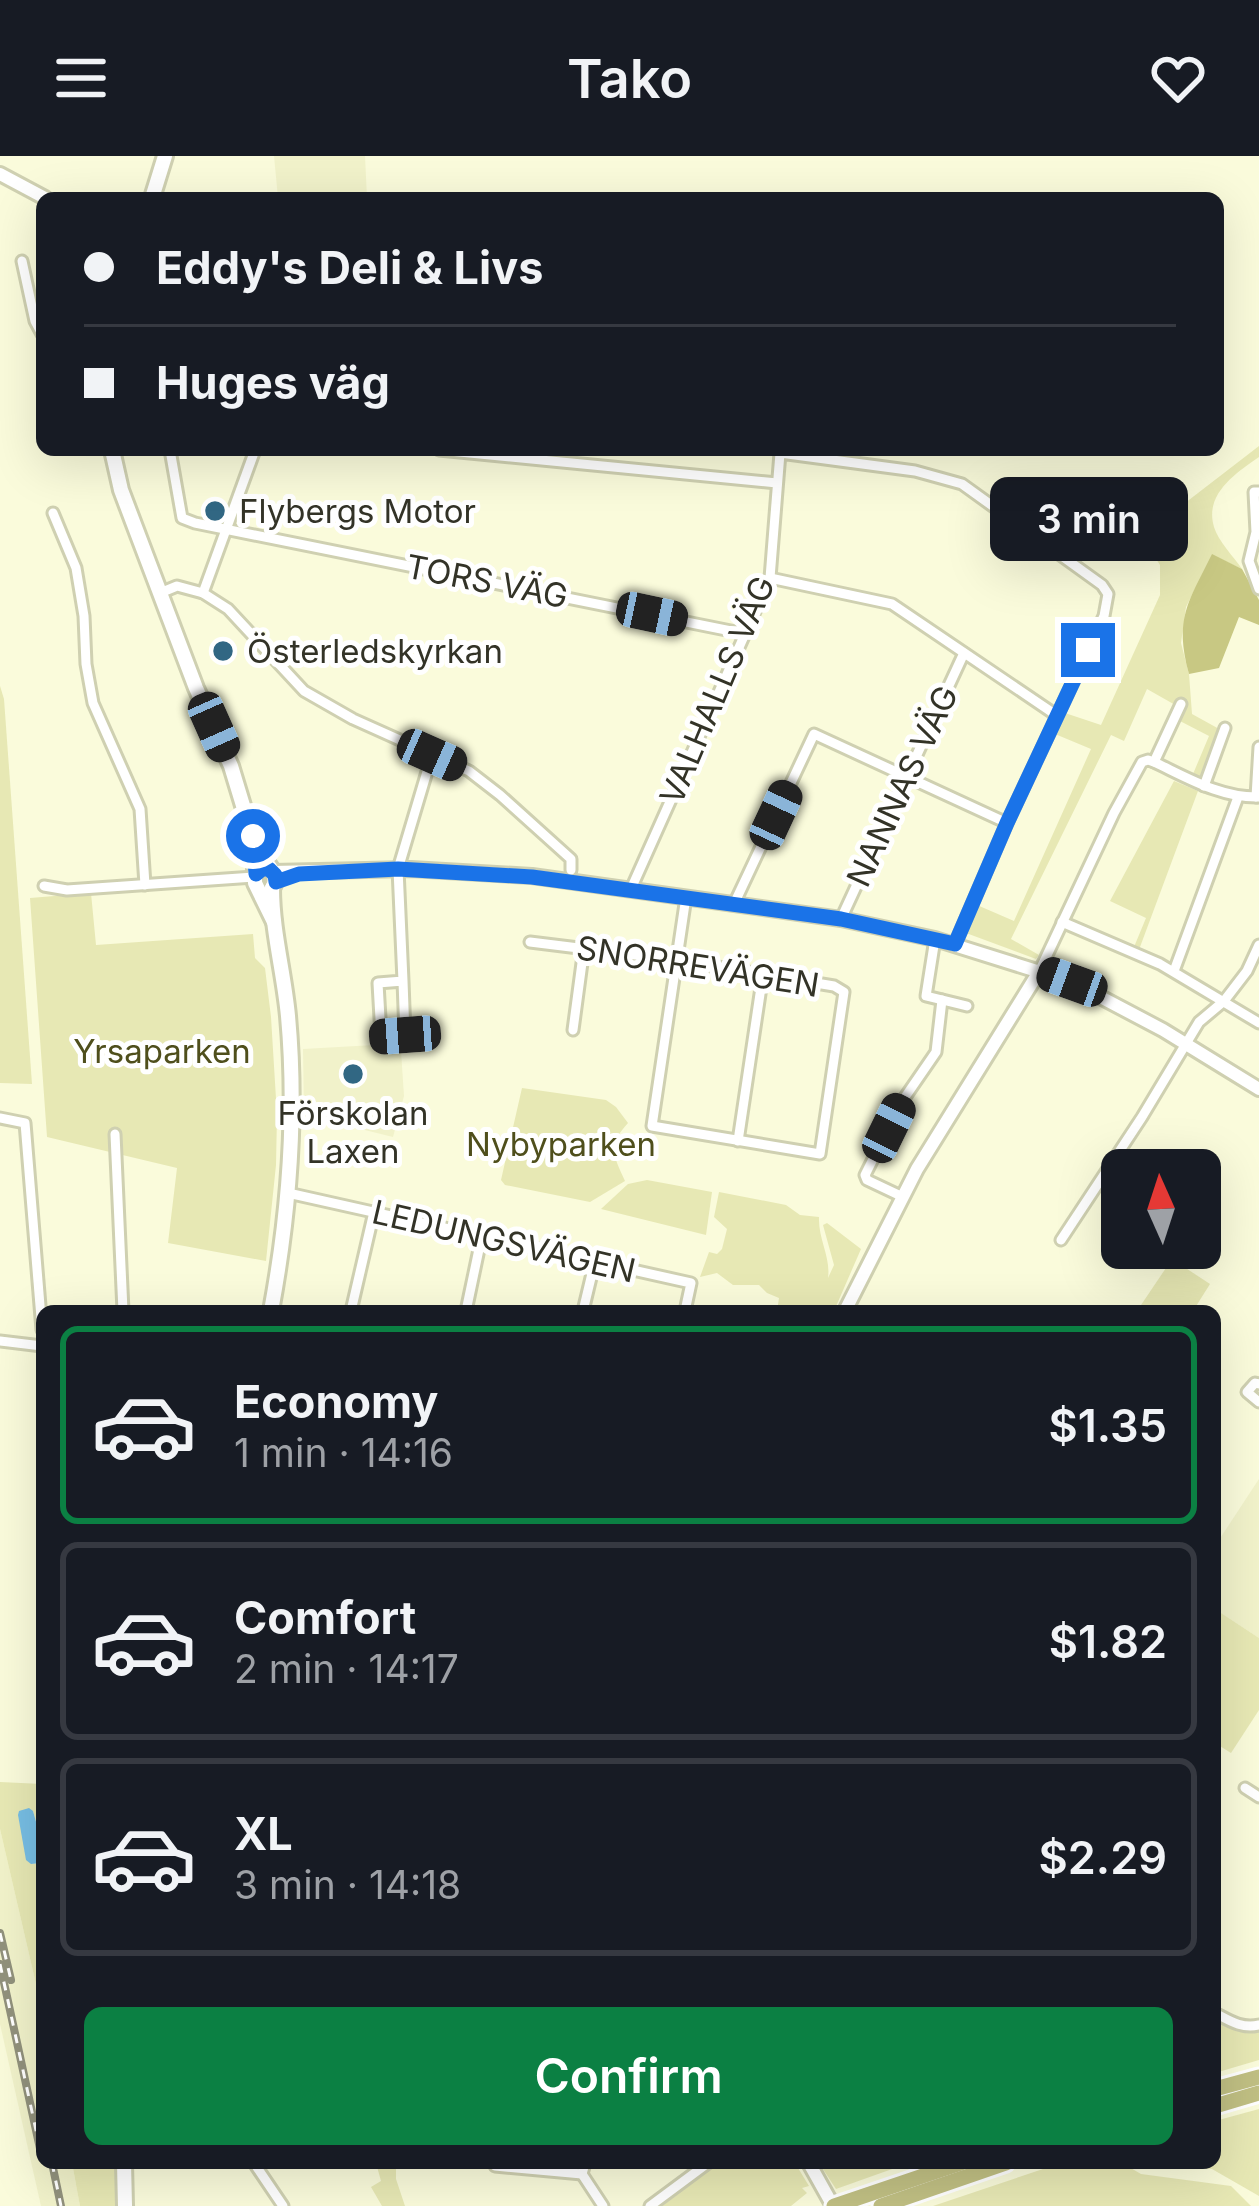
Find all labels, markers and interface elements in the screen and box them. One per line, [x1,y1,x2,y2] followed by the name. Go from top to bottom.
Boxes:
[48,45,114,111] icon: menu
[1145,45,1211,111] icon: heart
[567,46,692,111] text: Tako
[156,240,543,295] text: Eddy's Deli & Livs
[156,355,390,410] text: Huges väg
[989,476,1187,560] callout: 3 min
[239,491,476,531] place label: Flybergs Motor
[1037,495,1141,542] text: 3 min
[202,498,228,524] marker: Flybergs Motor
[403,546,571,616] street label: TORS VÄG
[651,570,783,810] street label: VALHALLS VÄG
[613,589,691,639] car
[1061,623,1115,677] route end
[247,631,503,671] place label: Österledskyrkan
[210,638,236,664] marker: Österledskyrkan
[838,679,966,893] street label: NANNAS VÄG
[183,687,245,767] car
[392,724,472,786] car
[744,775,808,855] car
[226,809,280,863] route start
[574,927,822,1005] street label: SNORREVÄGEN
[1032,953,1112,1011] car
[368,1015,442,1055] car
[73,1031,251,1071] park label: Yrsaparken
[340,1061,366,1087] marker: Förskolan Laxen
[857,1088,921,1168] car
[278,1093,428,1171] place label: Förskolan Laxen
[466,1124,656,1164] park label: Nybyparken
[1101,1149,1221,1269] north arrow
[1101,1149,1221,1269] map controls
[368,1191,640,1291] street label: LEDUNGSVÄGEN
[90,1371,198,1479] icon: car
[234,1374,438,1429] text: Economy
[1049,1398,1167,1453] text: $1.35
[234,1429,453,1476] text: 1 min · 14:16
[90,1587,198,1695] icon: car
[234,1590,416,1645] text: Comfort
[1049,1614,1167,1669] text: $1.82
[234,1645,459,1692] text: 2 min · 14:17
[90,1803,198,1911] icon: car
[234,1806,293,1861] text: XL
[1039,1830,1167,1885] text: $2.29
[234,1861,461,1908] text: 3 min · 14:18
[84,2007,1173,2145] button: Confirm

